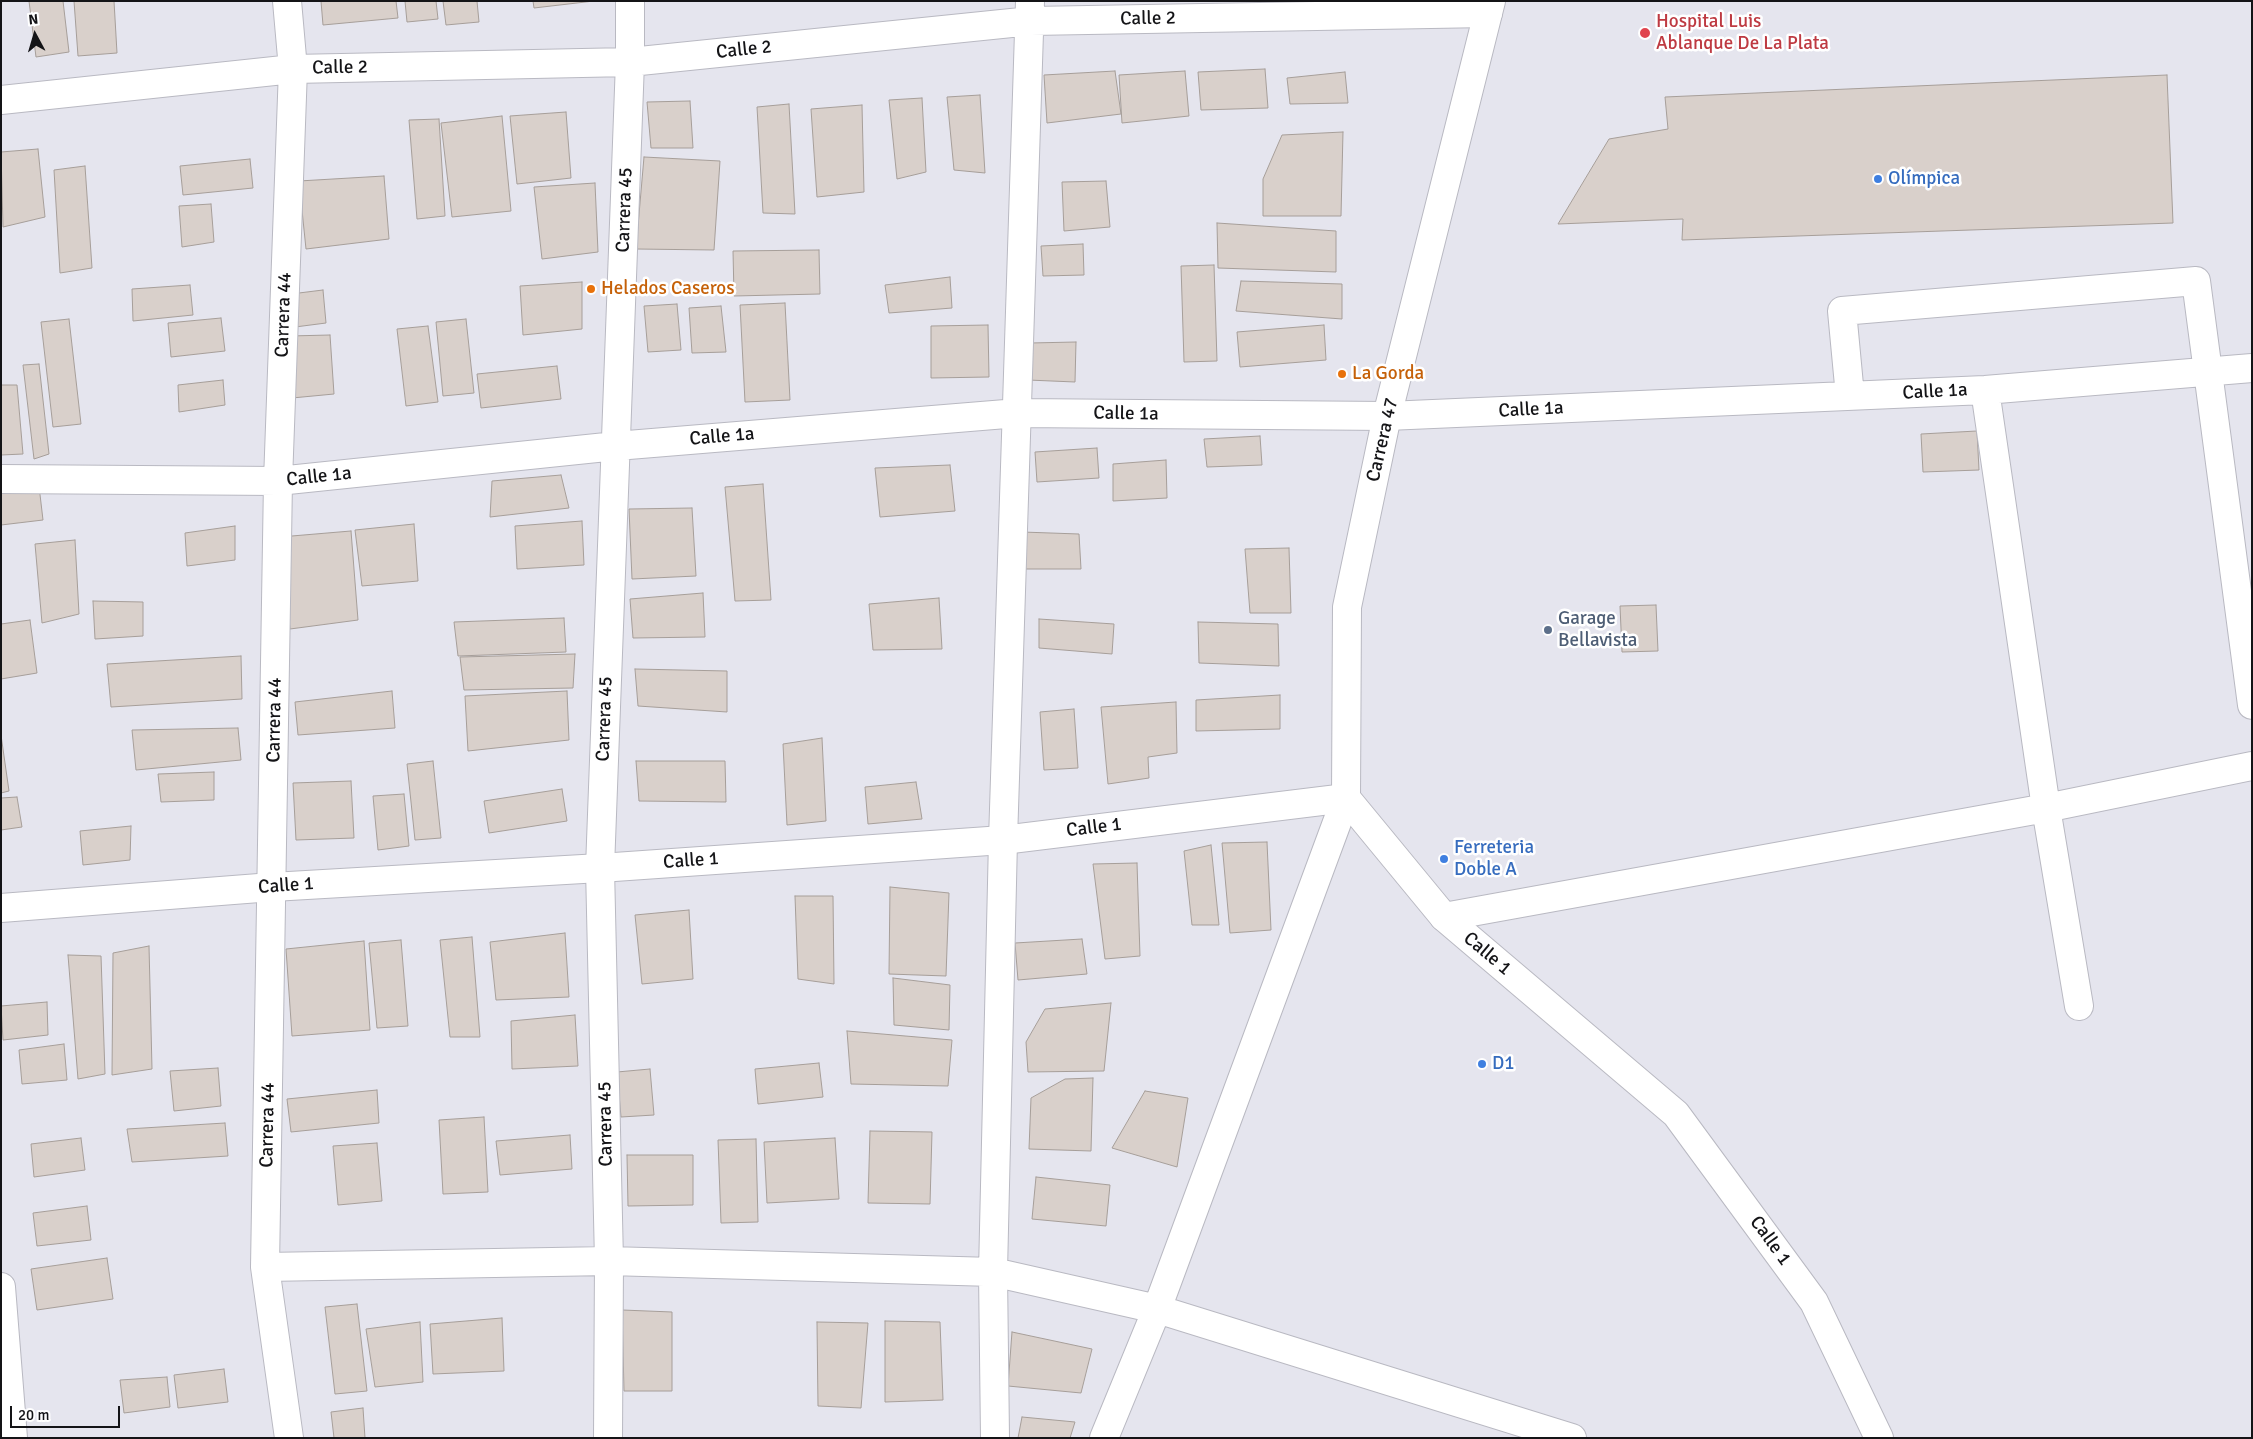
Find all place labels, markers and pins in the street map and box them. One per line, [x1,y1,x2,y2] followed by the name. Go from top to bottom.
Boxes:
[1656,11,1829,55] place label: Hospital Luis Ablanque De La Plata
[1638,26,1652,40] marker: Hospital Luis Ablanque De La Plata
[1888,168,1960,190] place label: Olímpica
[1872,173,1884,185] marker: Olímpica
[601,278,735,300] place label: Helados Caseros
[585,283,597,295] marker: Helados Caseros
[1352,363,1424,385] place label: La Gorda
[1336,368,1348,380] marker: La Gorda
[1558,608,1637,652] place label: Garage Bellavista
[1542,624,1554,636] marker: Garage Bellavista
[1454,837,1534,881] place label: Ferreteria Doble A
[1438,853,1450,865] marker: Ferreteria Doble A
[1492,1053,1515,1075] place label: D1
[1476,1058,1488,1070] marker: D1

